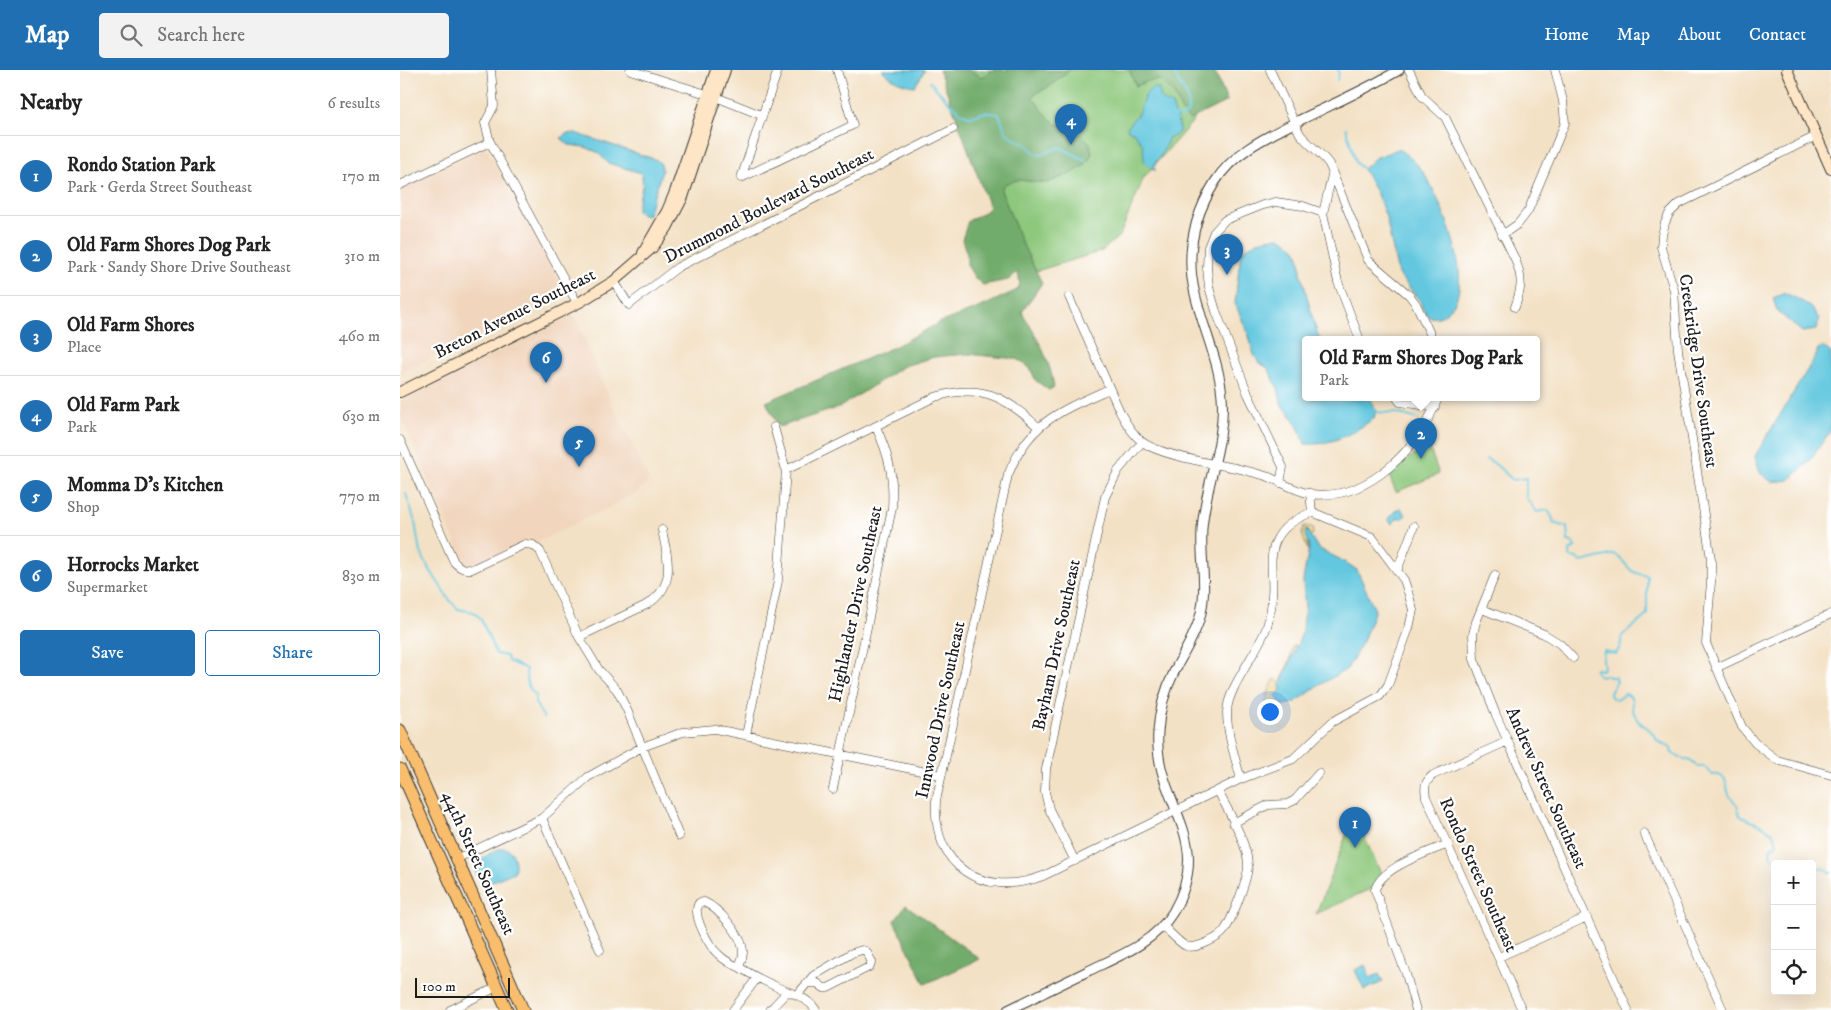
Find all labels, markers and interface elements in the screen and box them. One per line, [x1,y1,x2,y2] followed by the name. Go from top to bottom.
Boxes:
[99,13,449,58] search box
[25,20,69,50] text: Map
[117,21,145,49] icon: search
[157,24,245,47] text: Search here
[1544,24,1589,46] text: Home
[1617,24,1650,46] text: Map
[1678,24,1721,46] text: About
[1749,24,1806,46] text: Contact
[20,90,82,116] text: Nearby
[327,93,380,113] text: 6 results
[1055,104,1087,145] pin: 4
[660,143,878,269] street label: Drummond Boulevard Southeast
[67,154,215,177] text: Rondo Station Park
[33,166,39,186] text: 1
[342,166,380,186] text: 170 m
[67,177,252,197] text: Park · Gerda Street Southeast
[67,234,271,257] text: Old Farm Shores Dog Park
[1211,234,1243,275] pin: 3
[32,246,40,266] text: 2
[344,246,380,266] text: 310 m
[67,257,291,277] text: Park · Sandy Shore Drive Southeast
[431,264,599,364] street label: Breton Avenue Southeast
[1673,273,1723,470] street label: Creekridge Drive Southeast
[67,314,194,337] text: Old Farm Shores
[33,326,39,346] text: 3
[338,326,380,346] text: 460 m
[1302,336,1540,401] popup
[67,337,101,357] text: Place
[530,342,562,383] pin: 6
[1319,347,1523,370] text: Old Farm Shores Dog Park
[1319,370,1349,390] text: Park
[67,394,180,417] text: Old Farm Park
[31,406,41,426] text: 4
[342,406,380,426] text: 630 m
[67,417,97,437] text: Park
[1405,418,1437,459] pin: 2
[563,426,595,467] pin: 5
[67,474,223,497] text: Momma D's Kitchen
[32,486,40,506] text: 5
[339,486,380,506] text: 770 m
[67,497,100,517] text: Shop
[824,504,888,704] street label: Highlander Drive Southeast
[67,554,199,577] text: Horrocks Market
[1028,557,1086,733] street label: Bayham Drive Southeast
[32,566,40,586] text: 6
[342,566,380,586] text: 830 m
[67,577,148,597] text: Supermarket
[911,619,971,801] street label: Innwood Drive Southeast
[20,630,195,676] button: Save
[205,630,380,676] button: Share
[1257,699,1283,725] your location
[1500,704,1592,872] street label: Andrew Street Southeast
[436,788,520,939] street label: 44th Street Southeast
[1434,794,1522,956] street label: Rondo Street Southeast
[1339,807,1371,848] pin: 1
[1771,860,1816,995] map controls
[1771,860,1816,905] button: +
[1771,905,1816,950] button: −
[1771,950,1816,995] button: locate
[415,975,510,998] scale bar
[422,978,456,996] text: 100 m

